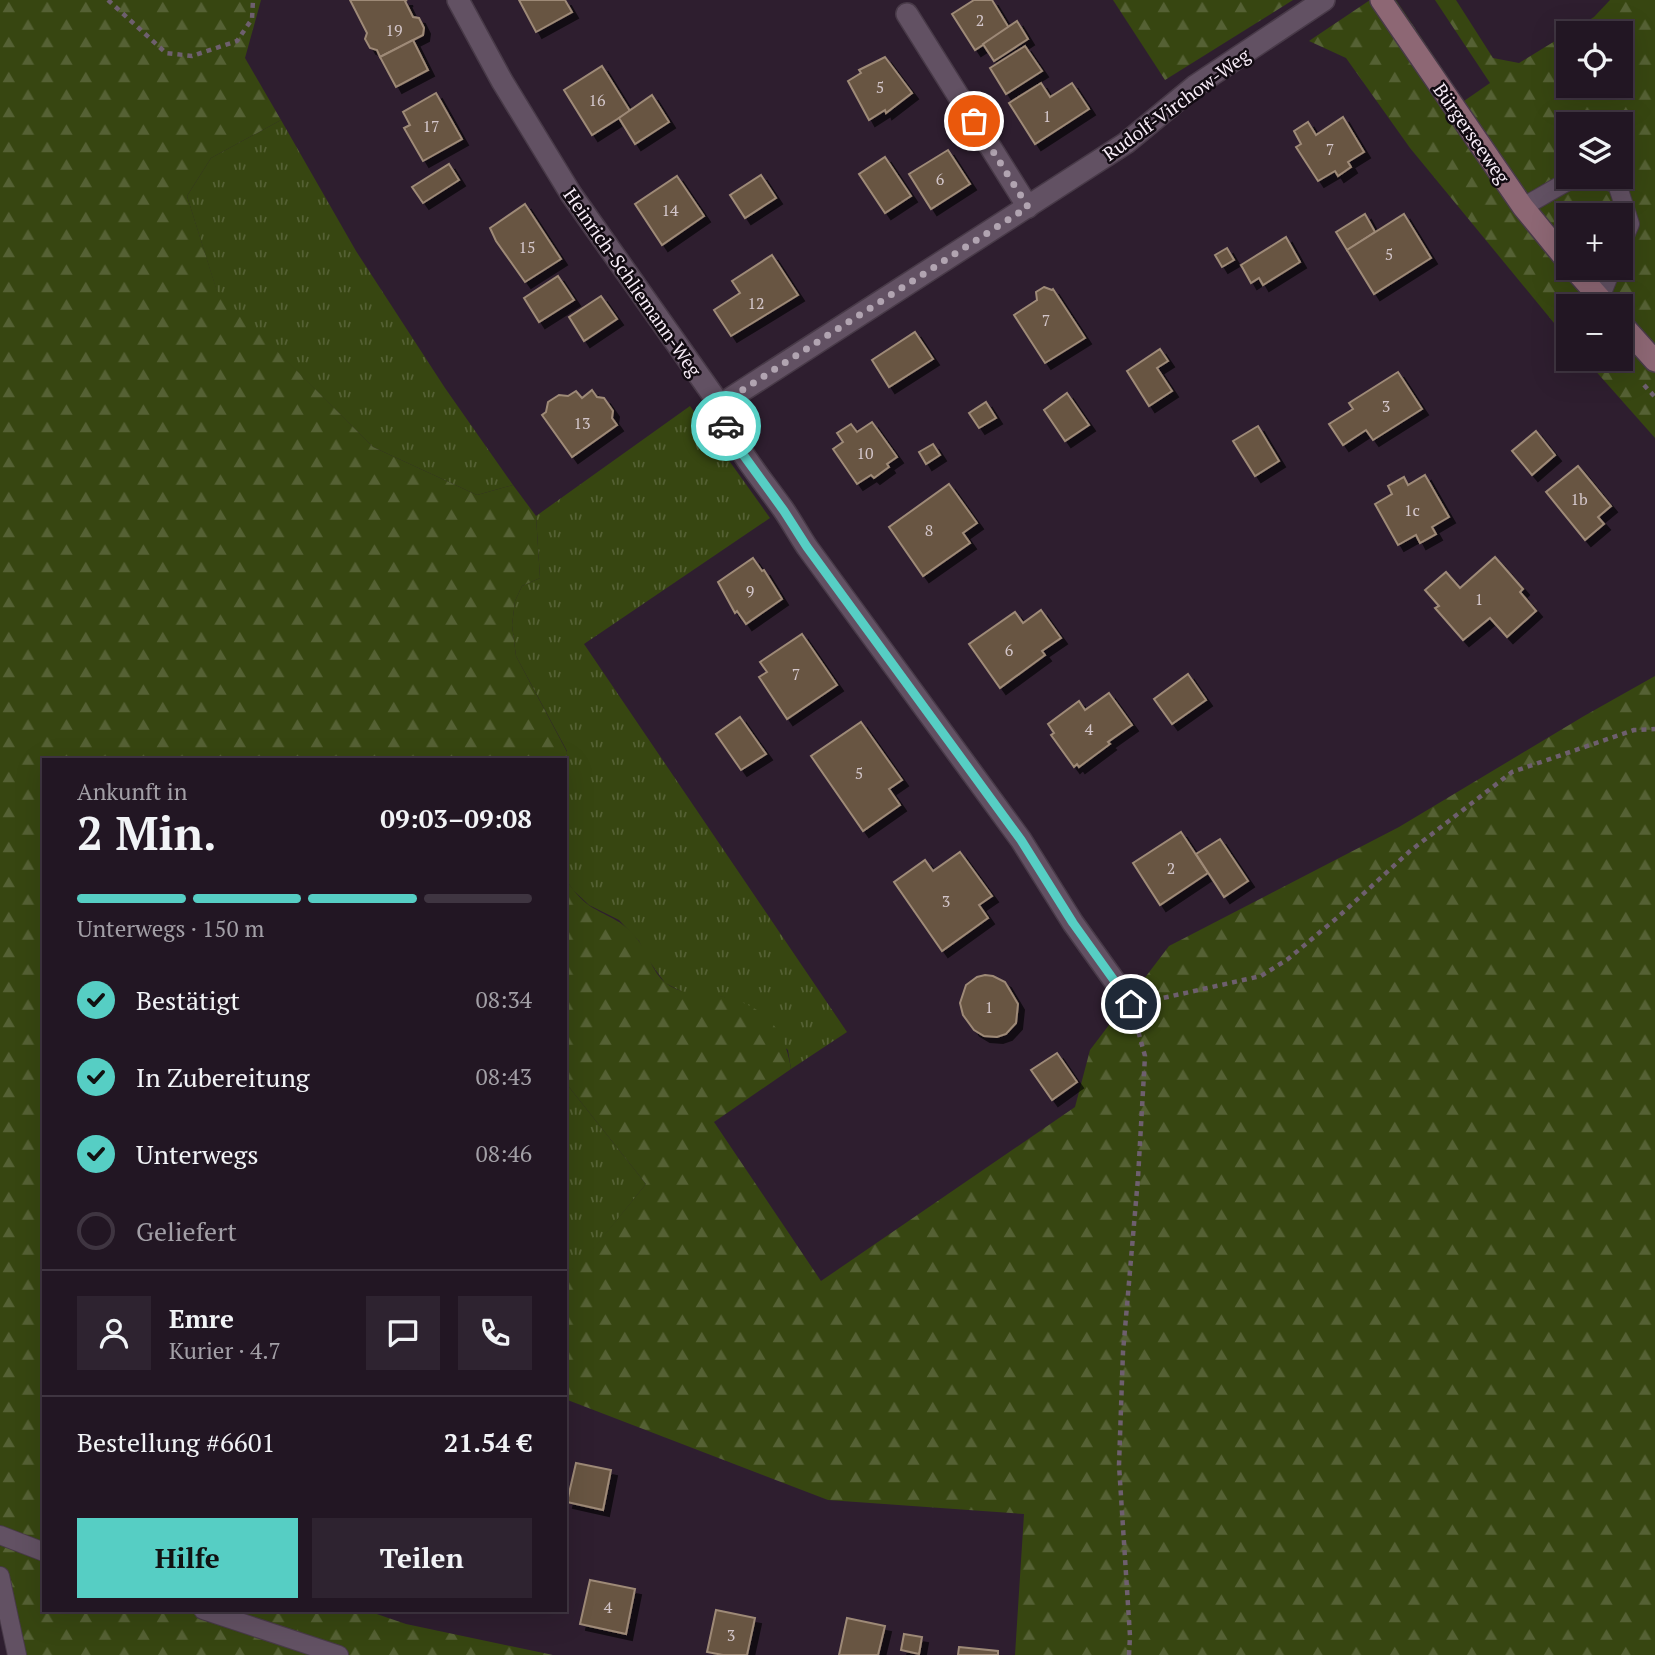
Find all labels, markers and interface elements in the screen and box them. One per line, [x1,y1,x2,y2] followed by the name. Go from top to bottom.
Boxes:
[976,9,984,31] house number: 2
[385,19,403,41] house number: 19
[1556,21,1633,371] map controls
[1556,21,1633,98] button: locate
[1097,42,1255,166] street label: Rudolf-Virchow-Weg
[876,76,884,98] house number: 5
[1428,78,1516,189] street label: Bürgerseeweg
[588,89,606,111] house number: 16
[944,91,1004,151] pin
[955,102,993,140] icon: bag
[1043,105,1051,127] house number: 1
[1556,112,1633,189] button: layers
[422,115,440,137] house number: 17
[1326,138,1334,160] house number: 7
[936,168,945,190] house number: 6
[558,183,708,382] street label: Heinrich-Schliemann-Weg
[661,199,679,221] house number: 14
[1556,203,1633,280] button: +
[518,236,536,258] house number: 15
[1385,243,1393,265] house number: 5
[747,292,765,314] house number: 12
[1556,294,1633,371] button: −
[1042,309,1050,331] house number: 7
[691,391,761,461] courier
[1382,395,1390,417] house number: 3
[707,407,745,445] icon: car
[573,412,591,434] house number: 13
[856,442,874,464] house number: 10
[1570,488,1588,510] house number: 1b
[1404,499,1420,521] house number: 1c
[925,519,933,541] house number: 8
[746,580,754,602] house number: 9
[1475,588,1483,610] house number: 1
[1005,639,1014,661] house number: 6
[792,663,800,685] house number: 7
[1085,718,1094,740] house number: 4
[855,762,863,784] house number: 5
[77,776,187,807] text: Ankunft in
[380,801,532,835] text: 09:03–09:08
[77,802,217,863] text: 2 Min.
[1167,857,1175,879] house number: 2
[942,890,950,912] house number: 3
[77,913,264,944] text: Unterwegs · 150 m
[1101,974,1161,1034] pin
[77,981,115,1019] icon: check
[136,983,240,1017] text: Bestätigt
[475,984,532,1015] text: 08:34
[1112,985,1150,1023] icon: home
[985,996,993,1018] house number: 1
[77,1058,115,1096] icon: check
[136,1060,310,1094] text: In Zubereitung
[475,1061,532,1092] text: 08:43
[77,1135,115,1173] icon: check
[136,1137,259,1171] text: Unterwegs
[475,1138,532,1169] text: 08:46
[136,1214,237,1248] text: Geliefert
[77,1296,151,1370] button: person
[366,1296,440,1370] button: chat
[458,1296,532,1370] button: phone
[169,1301,234,1335] text: Emre
[169,1335,281,1366] text: Kurier · 4.7
[77,1425,275,1459] text: Bestellung #6601
[444,1425,532,1459] text: 21.54 €
[77,1518,298,1598] button: Hilfe
[312,1518,532,1598] button: Teilen
[604,1596,613,1618] house number: 4
[727,1624,735,1646] house number: 3

